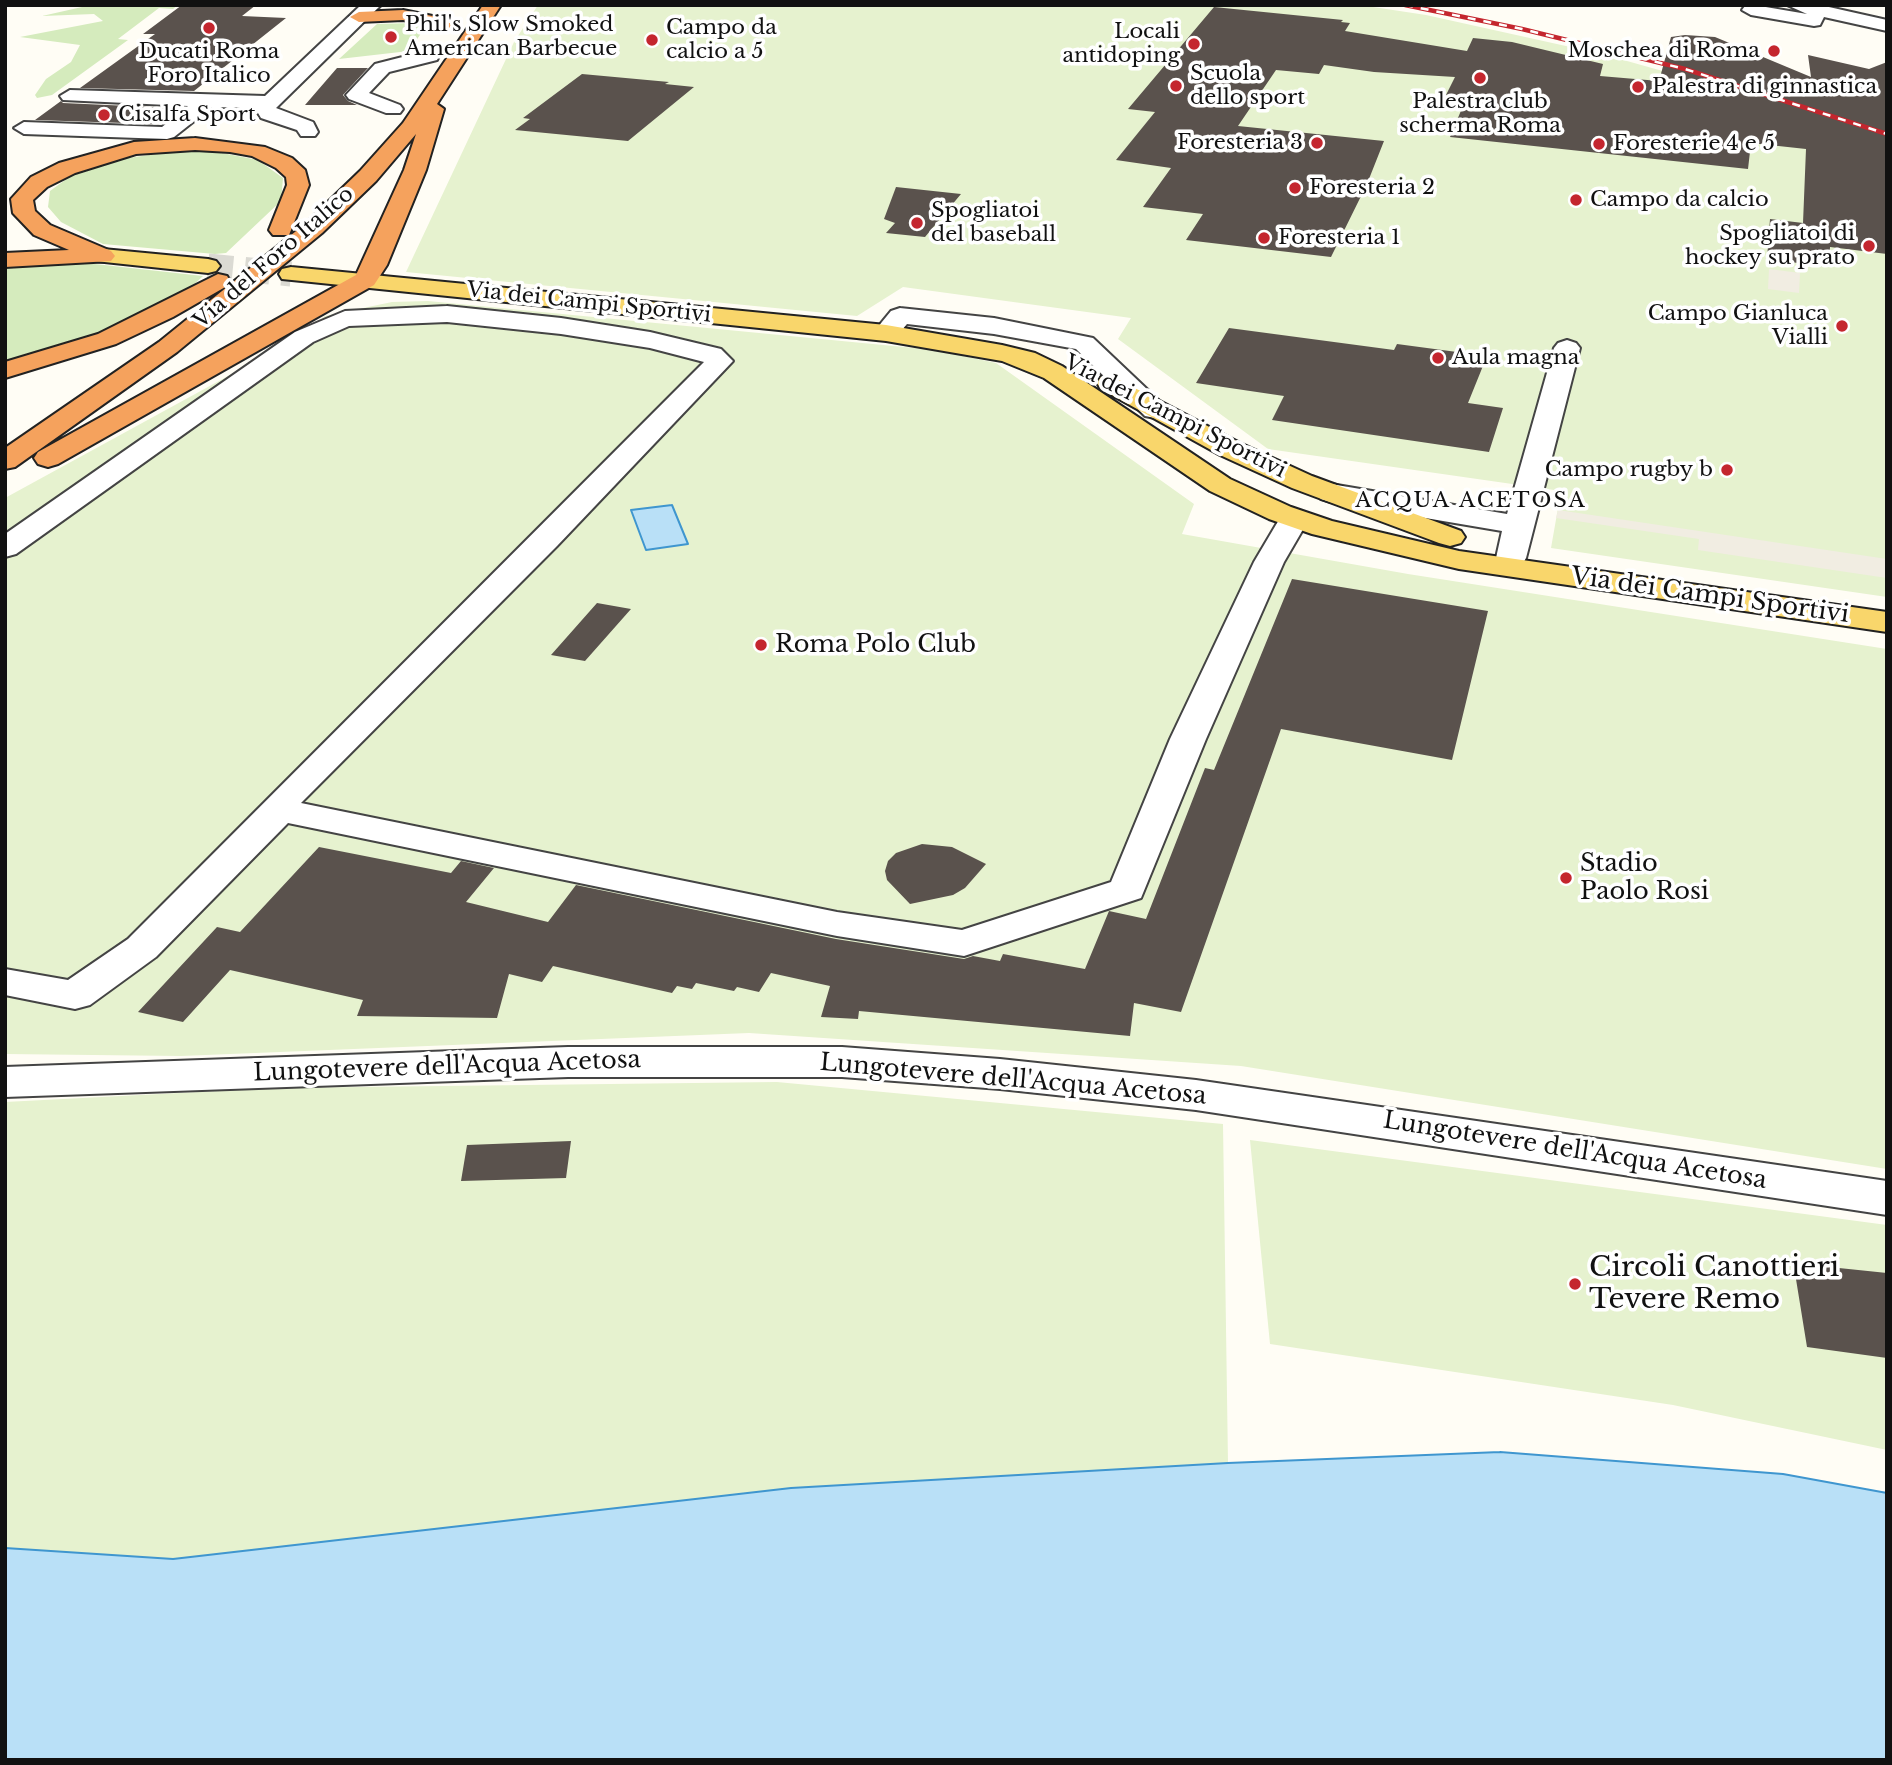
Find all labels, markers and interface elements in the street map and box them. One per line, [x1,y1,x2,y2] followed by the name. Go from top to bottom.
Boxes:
[405,12,617,62] place label: Phil's Slow Smoked American Barbecue
[666,15,777,65] place label: Campo da calcio a 5
[1062,19,1180,69] place label: Locali antidoping
[201,20,217,36] marker: Ducati Roma Foro Italico
[383,29,399,45] marker: Phil's Slow Smoked American Barbecue
[644,32,660,48] marker: Campo da calcio a 5
[1186,36,1202,52] marker: Locali antidoping
[1567,38,1760,64] place label: Moschea di Roma
[139,39,279,89] place label: Ducati Roma Foro Italico
[1766,43,1782,59] marker: Moschea di Roma
[1190,61,1305,111] place label: Scuola dello sport
[1472,70,1488,86] marker: Palestra club scherma Roma
[1652,74,1877,100] place label: Palestra di ginnastica
[1168,78,1184,94] marker: Scuola dello sport
[1630,79,1646,95] marker: Palestra di ginnastica
[1399,89,1561,139] place label: Palestra club scherma Roma
[118,102,256,128] place label: Cisalfa Sport
[96,107,112,123] marker: Cisalfa Sport
[1177,130,1303,156] place label: Foresteria 3
[1613,131,1775,157] place label: Foresterie 4 e 5
[1309,135,1325,151] marker: Foresteria 3
[1591,136,1607,152] marker: Foresterie 4 e 5
[1309,175,1435,201] place label: Foresteria 2
[1287,180,1303,196] marker: Foresteria 2
[189,182,359,334] street label: Via del Foro Italico
[1590,187,1769,213] place label: Campo da calcio
[1568,192,1584,208] marker: Campo da calcio
[931,198,1056,248] place label: Spogliatoi del baseball
[909,215,925,231] marker: Spogliatoi del baseball
[1685,221,1855,271] place label: Spogliatoi di hockey su prato
[1278,225,1400,251] place label: Foresteria 1
[1256,230,1272,246] marker: Foresteria 1
[1861,238,1877,254] marker: Spogliatoi di hockey su prato
[466,278,712,328] street label: Via dei Campi Sportivi
[1648,301,1828,351] place label: Campo Gianluca Vialli
[1834,318,1850,334] marker: Campo Gianluca Vialli
[1452,345,1579,371] place label: Aula magna
[1060,350,1290,484] street label: Via dei Campi Sportivi
[1430,350,1446,366] marker: Aula magna
[1545,457,1713,483] place label: Campo rugby b
[1719,462,1735,478] marker: Campo rugby b
[1357,488,1585,514] district label: ACQUA ACETOSA
[1569,562,1851,630] street label: Via dei Campi Sportivi
[775,631,976,659] place label: Roma Polo Club
[753,637,769,653] marker: Roma Polo Club
[1580,850,1709,906] place label: Stadio Paolo Rosi
[1558,870,1574,886] marker: Stadio Paolo Rosi
[253,1046,641,1088] street label: Lungotevere dell'Acqua Acetosa
[819,1049,1207,1111] street label: Lungotevere dell'Acqua Acetosa
[1381,1106,1769,1196] street label: Lungotevere dell'Acqua Acetosa
[1589,1251,1839,1317] place label: Circoli Canottieri Tevere Remo
[1567,1276,1583,1292] marker: Circoli Canottieri Tevere Remo

